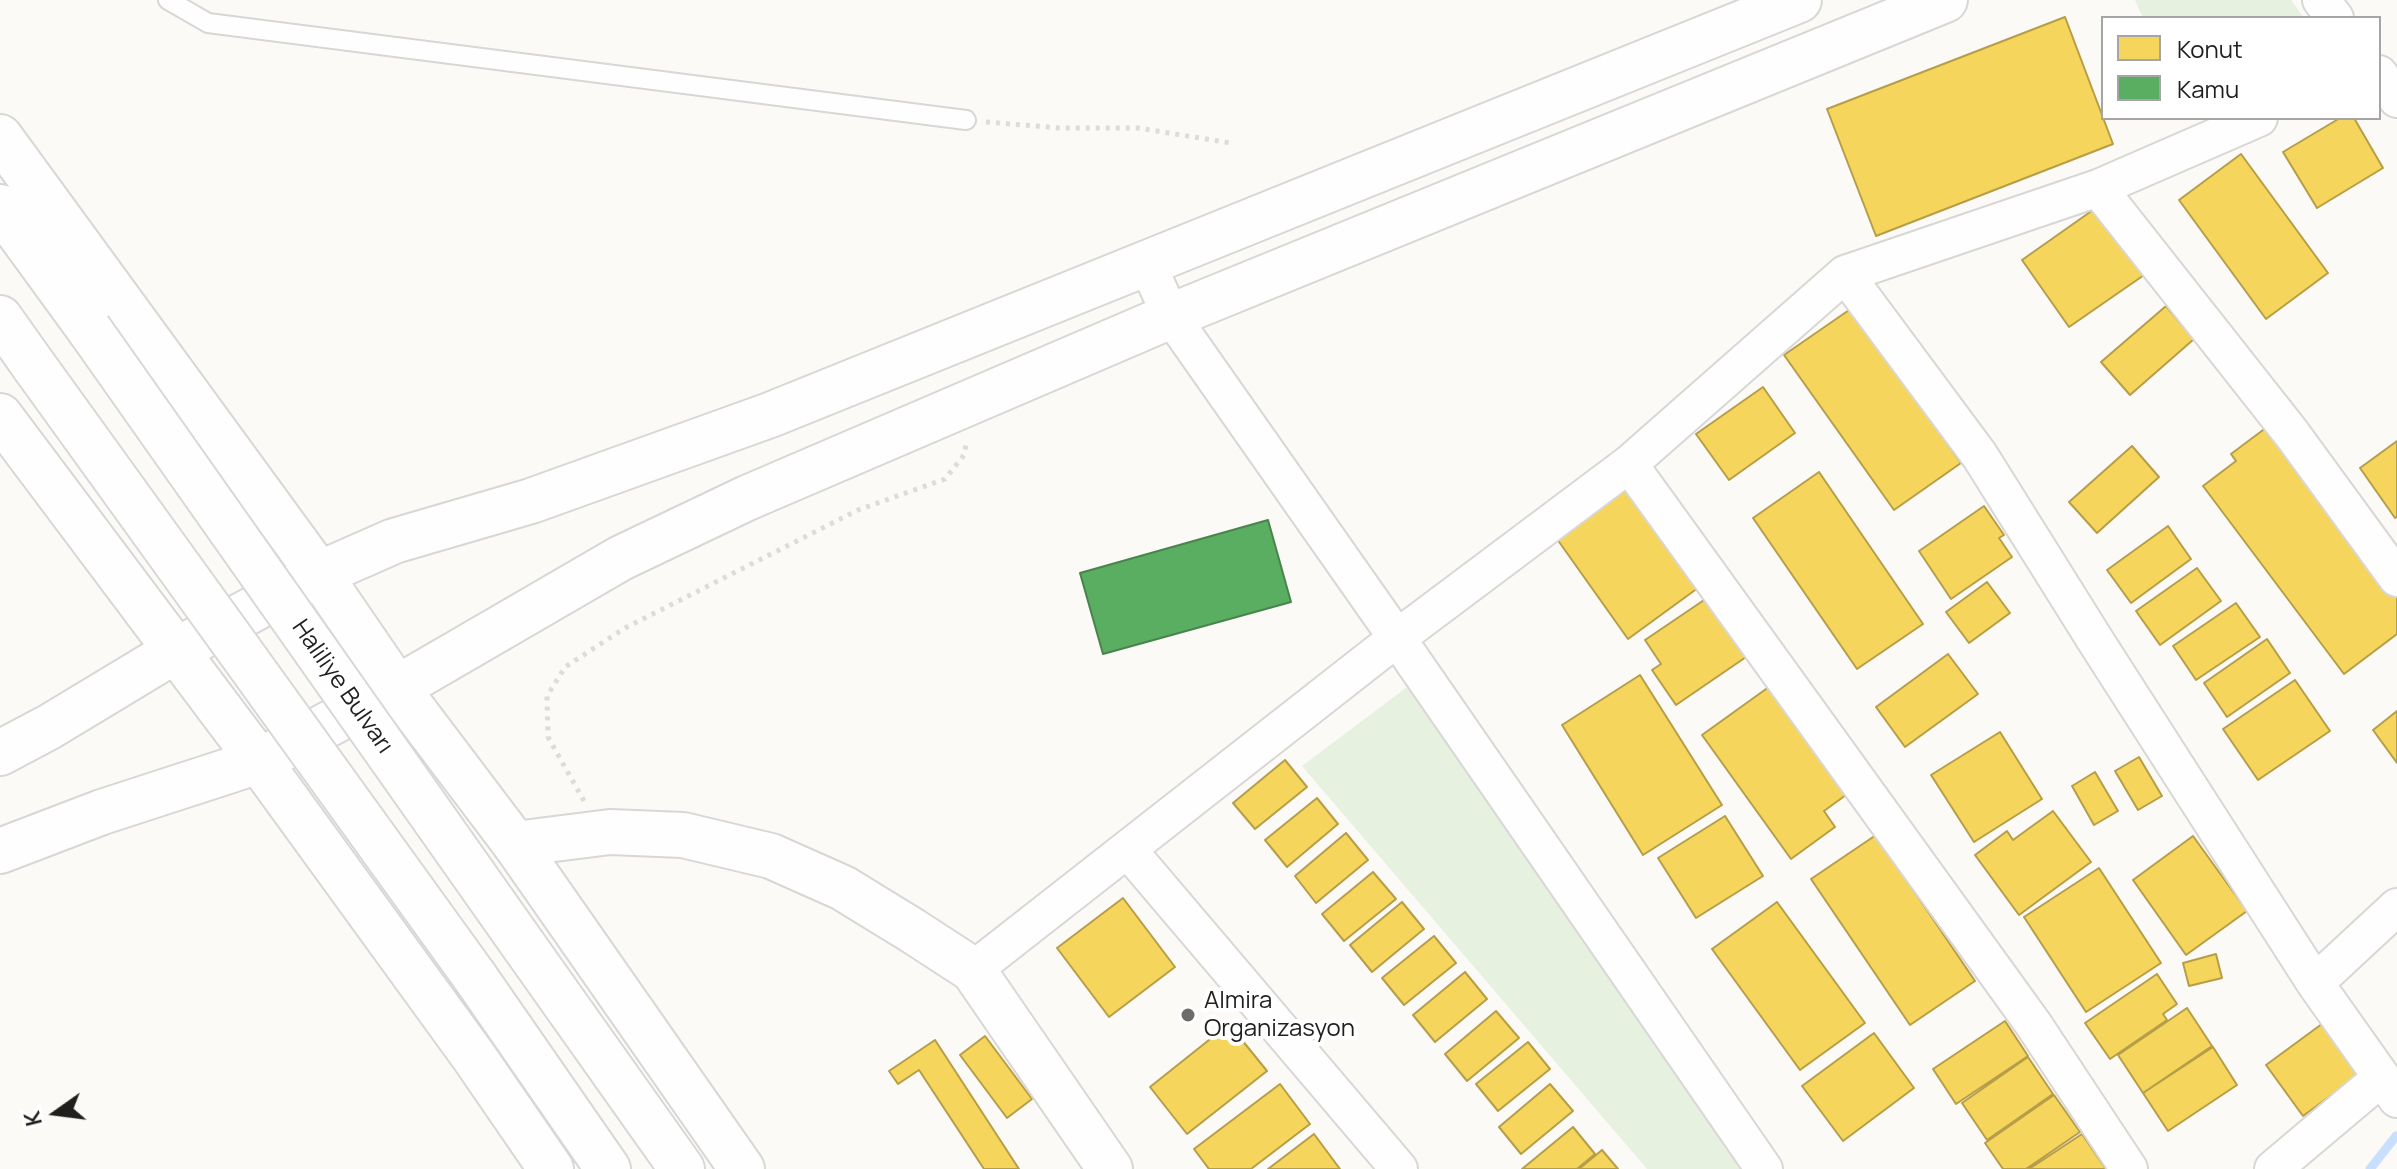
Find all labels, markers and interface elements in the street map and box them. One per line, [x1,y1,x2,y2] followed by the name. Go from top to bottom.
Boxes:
[2101,16,2381,120] legend
[2177,32,2243,65] text: Konut
[2177,72,2239,105] text: Kamu
[285,615,399,759] street label: Haliliye Bulvarı
[1204,987,1355,1043] place label: Almira Organizasyon
[1179,1006,1197,1024] marker: Almira Organizasyon
[16,1073,96,1153] north arrow
[16,1108,49,1129] text: K

